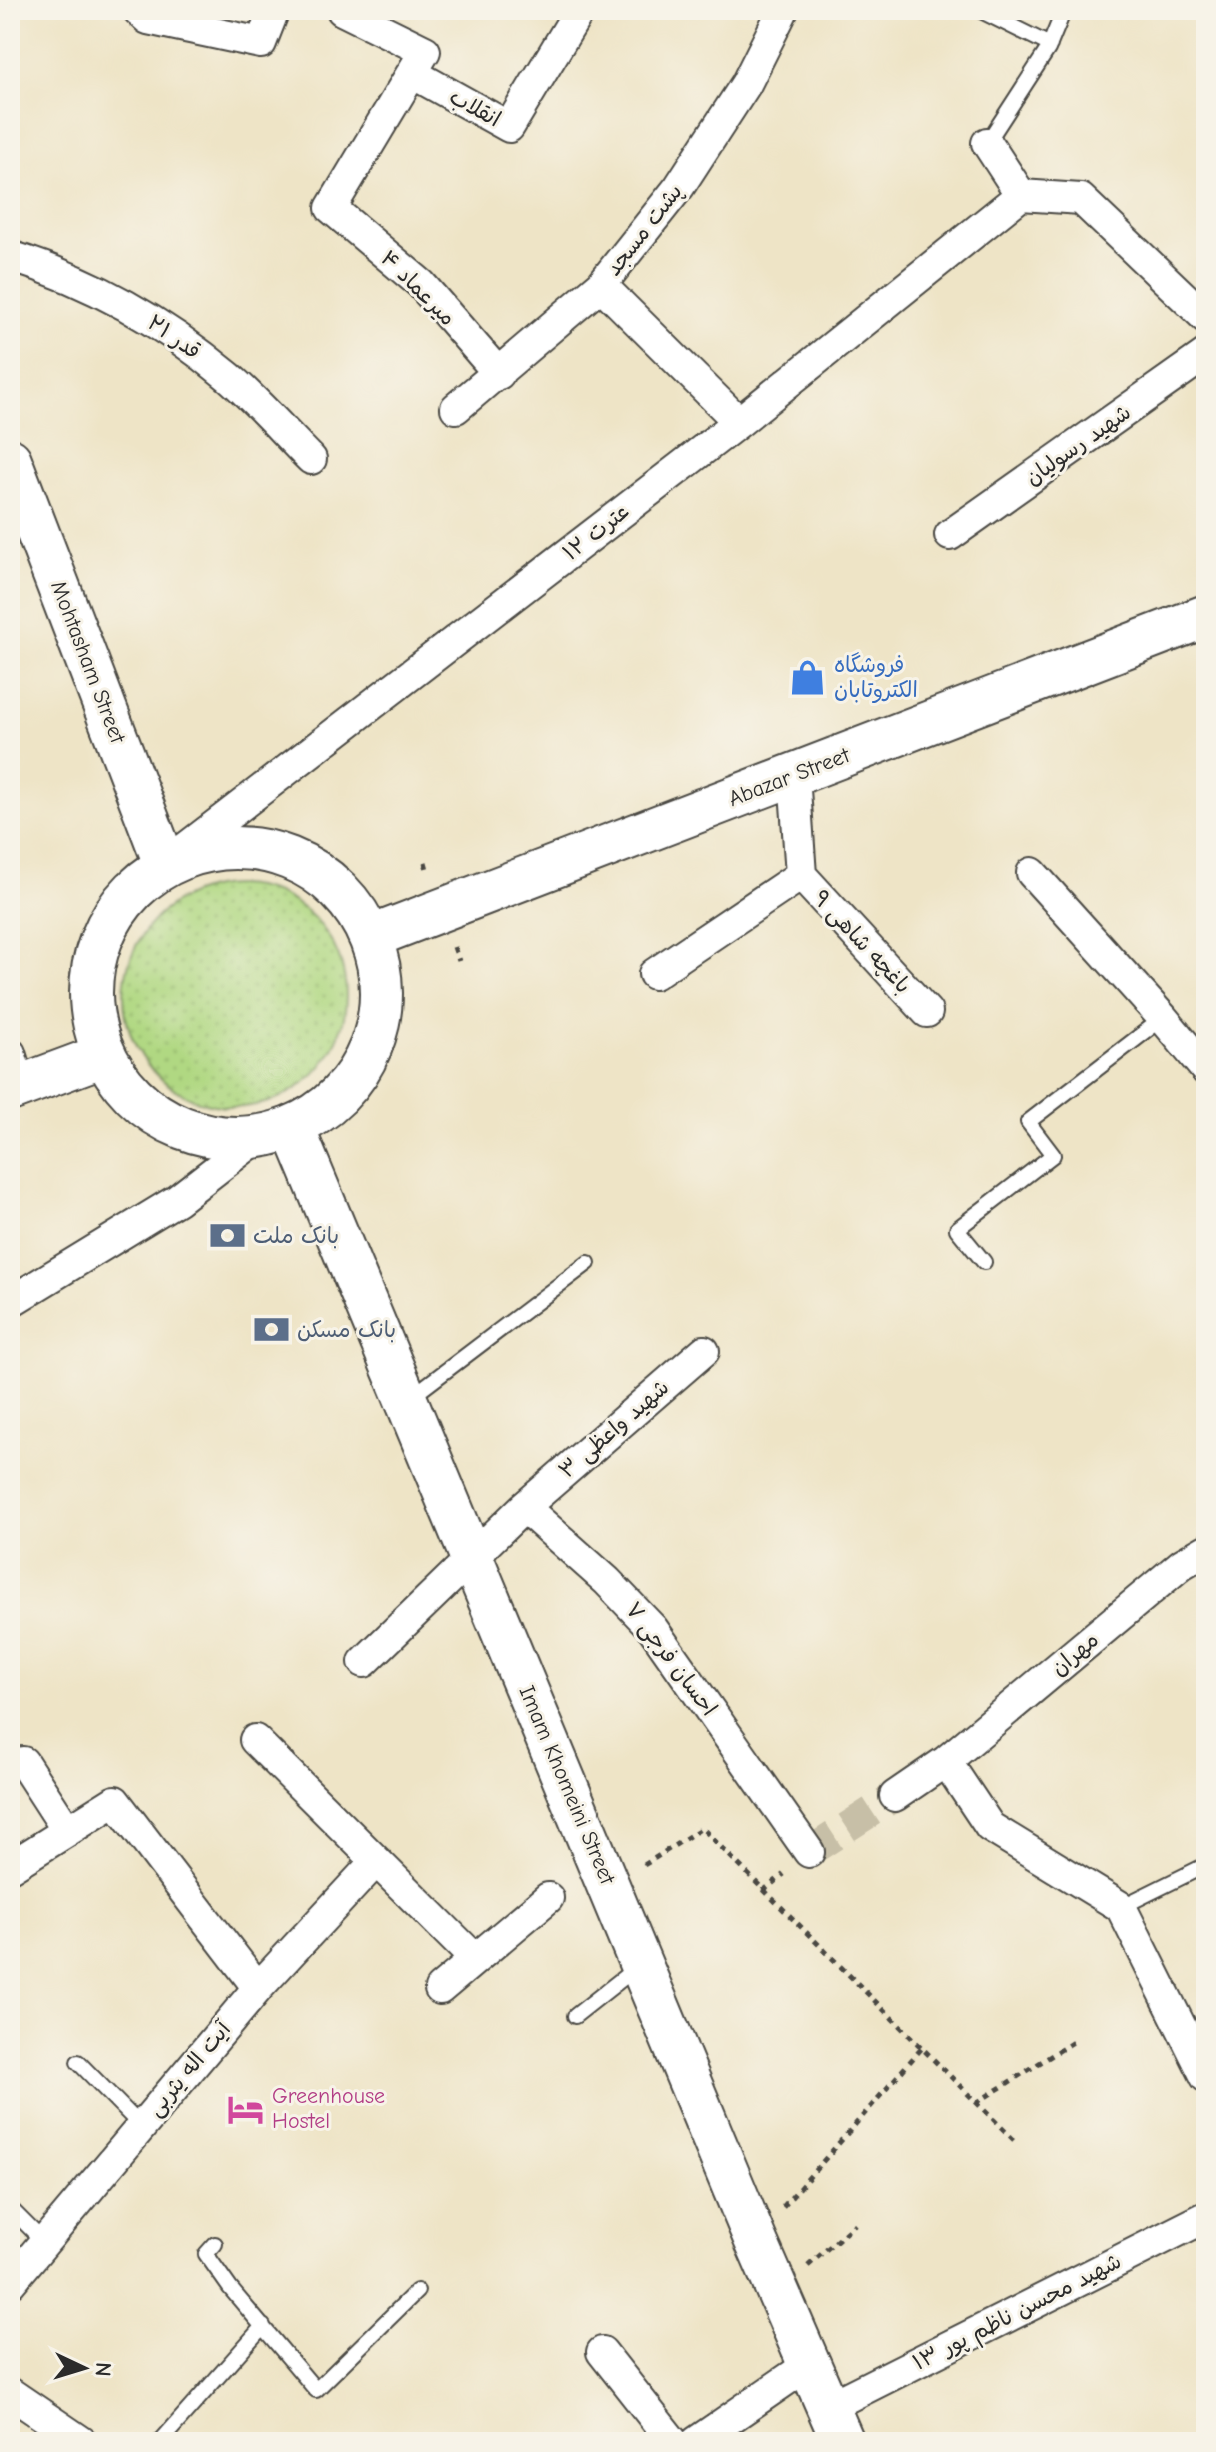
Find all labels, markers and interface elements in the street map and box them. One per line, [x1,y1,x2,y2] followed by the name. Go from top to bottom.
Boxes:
[445,83,505,133] street label: انقلاب
[600,179,689,282] street label: پشت مسجد
[375,245,461,331] street label: میرعماد ۴
[142,309,206,365] street label: قدر ۲۱
[1020,399,1136,491] street label: شهید رسولیان
[558,498,634,566] street label: عترت ۱۲
[45,577,131,748] street label: Mohtasham Street
[834,652,918,704] place label: فروشگاه الکتروتابان
[789,659,827,697] shop icon: فروشگاه الکتروتابان
[725,742,854,812] street label: Abazar Street
[807,885,916,1000] street label: باغچه شاهی ۹
[208,1217,246,1255] bank icon: بانک ملت
[253,1223,339,1249] place label: بانک ملت
[252,1311,290,1349] bank icon: بانک مسکن
[297,1317,396,1343] place label: بانک مسکن
[554,1374,675,1485] street label: شهید واعظی ۳
[619,1597,722,1722] street label: احسان فرجی ۷
[1046,1627,1104,1681] street label: مهران
[513,1682,621,1889] street label: Imam Khomeini Street
[142,2015,238,2122] street label: آیت اله یثربی
[272,2083,385,2134] place label: Greenhouse Hostel
[227,2090,265,2128] hotel icon: Greenhouse Hostel
[908,2248,1127,2379] street label: شهید محسن ناظم پور ۱۳
[44,2328,124,2408] north arrow
[89,2361,116,2377] text: N

